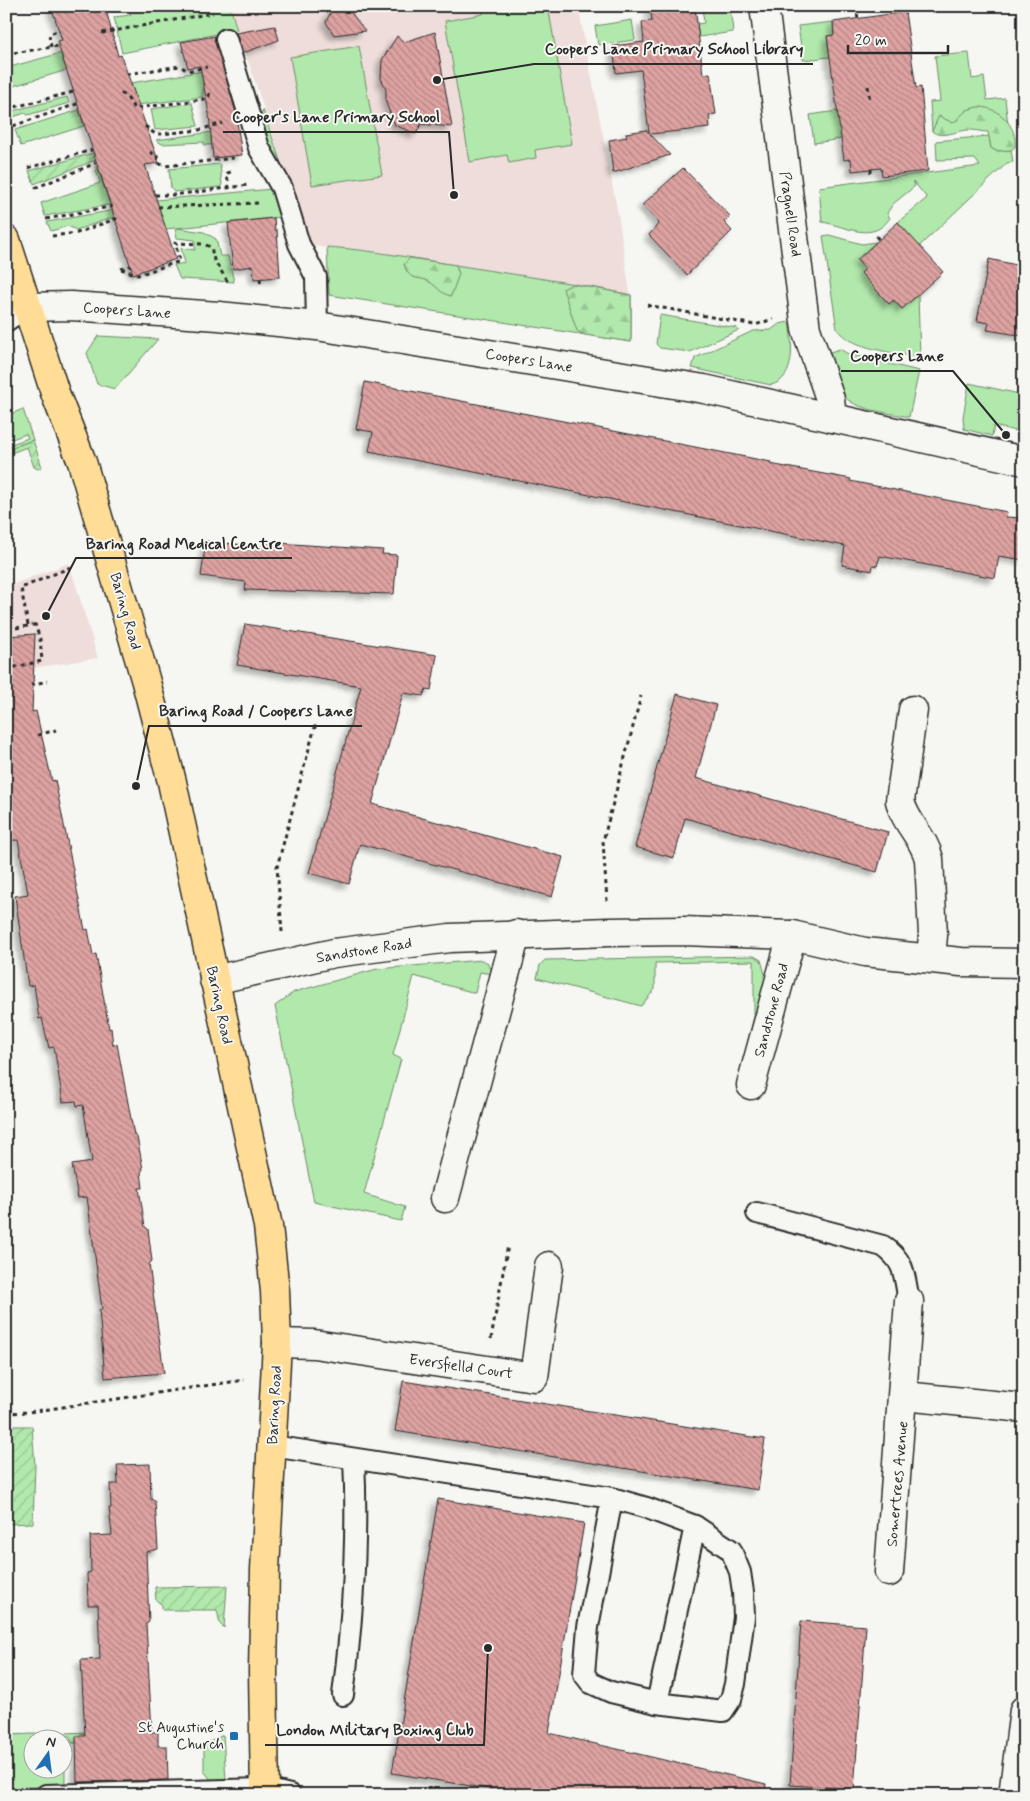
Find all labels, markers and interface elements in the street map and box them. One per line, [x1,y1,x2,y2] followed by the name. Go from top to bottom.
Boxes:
[848,22,948,54] scale bar
[855,31,887,51] text: 20 m
[534,33,813,64] callout: Coopers Lane Primary School Library
[545,39,803,60] text: Coopers Lane Primary School Library
[223,101,449,132] callout: Cooper's Lane Primary School
[232,107,440,128] text: Cooper's Lane Primary School
[773,170,806,258] street label: Pragnell Road
[82,298,172,324] street label: Coopers Lane
[841,340,953,371] callout: Coopers Lane
[484,344,574,378] street label: Coopers Lane
[850,346,944,367] text: Coopers Lane
[76,527,292,558] callout: Baring Road Medical Centre
[86,534,282,556] text: Baring Road Medical Centre
[105,570,146,652] street label: Baring Road
[149,695,362,726] callout: Baring Road / Coopers Lane
[159,701,353,723] text: Baring Road / Coopers Lane
[315,934,413,968] street label: Sandstone Road
[750,961,794,1060] street label: Sandstone Road
[201,964,237,1046] street label: Baring Road
[408,1350,514,1384] street label: Eversfielld Court
[263,1365,287,1445] street label: Baring Road
[883,1420,913,1548] street label: Somertrees Avenue
[265,1714,484,1745] callout: London Military Boxing Club
[138,1718,224,1755] place label: St Augustine's Church
[276,1720,474,1742] text: London Military Boxing Club
[22,1728,72,1778] north arrow
[228,1730,240,1742] marker: St Augustine's Church
[44,1732,58,1752] text: N

